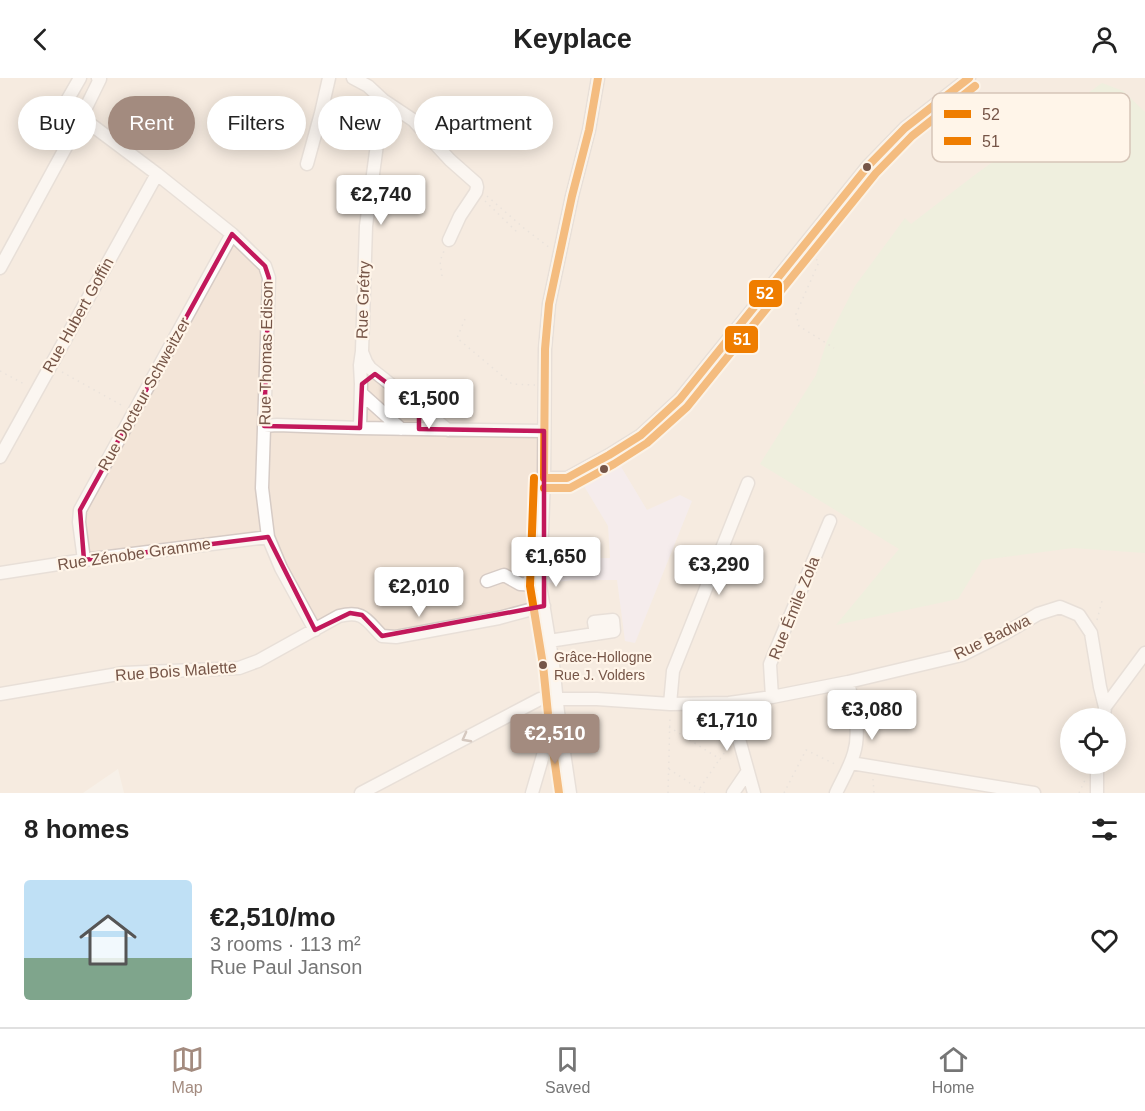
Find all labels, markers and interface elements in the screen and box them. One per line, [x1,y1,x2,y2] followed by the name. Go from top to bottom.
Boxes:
[24,23,57,56] icon: back
[1088,23,1121,56] icon: person
[513,24,632,54] text: Keyplace
[932,93,1130,162] legend
[18,96,96,150] chip: Buy
[108,96,195,150] chip: Rent
[207,96,306,150] chip: Filters
[318,96,402,150] chip: New
[414,96,553,150] chip: Apartment
[982,106,1000,123] text: 52
[982,133,1000,150] text: 51
[861,161,873,173] unlabelled marker
[332,175,430,226] pin: €2,740
[350,183,412,205] text: €2,740
[39,255,117,375] street label: Rue Hubert Goffin
[353,261,373,339] street label: Rue Grétry
[748,279,783,308] line badge: 52
[256,281,276,425] street label: Rue Thomas Edison
[756,285,774,302] text: 52
[95,314,194,474] street label: Rue Docteur Schweitzer
[724,325,759,354] line badge: 51
[733,331,751,348] text: 51
[380,379,478,430] pin: €1,500
[398,387,460,409] text: €1,500
[598,463,610,475] unlabelled marker
[56,535,212,573] street label: Rue Zénobe Gramme
[507,537,605,588] pin: €1,650
[525,545,587,567] text: €1,650
[670,545,768,596] pin: €3,290
[688,553,750,575] text: €3,290
[765,554,822,662] street label: Rue Émile Zola
[370,567,468,618] pin: €2,010
[388,575,450,597] text: €2,010
[951,611,1033,663] street label: Rue Badwa
[554,649,652,683] place label: Grâce-Hollogne Rue J. Volders
[115,658,237,684] street label: Rue Bois Malette
[537,659,549,671] marker: Grâce-Hollogne Rue J. Volders
[823,690,921,741] pin: €3,080
[841,698,903,720] text: €3,080
[678,701,776,752] pin: €1,710
[1060,708,1126,774] map controls
[1060,708,1126,774] button: locate
[696,709,758,731] text: €1,710
[506,714,604,765] pin: €2,510
[524,722,586,744] text: €2,510
[461,731,472,742] one-way arrow
[1088,813,1121,846] icon: filters
[24,814,130,844] text: 8 homes
[210,902,336,932] text: €2,510/mo
[72,904,144,976] icon: home
[1088,924,1121,957] icon: heart
[210,933,361,955] text: 3 rooms · 113 m²
[210,956,362,978] text: Rue Paul Janson
[171,1043,204,1097] tab: Map
[545,1043,590,1097] tab: Saved
[932,1043,974,1097] tab: Home

